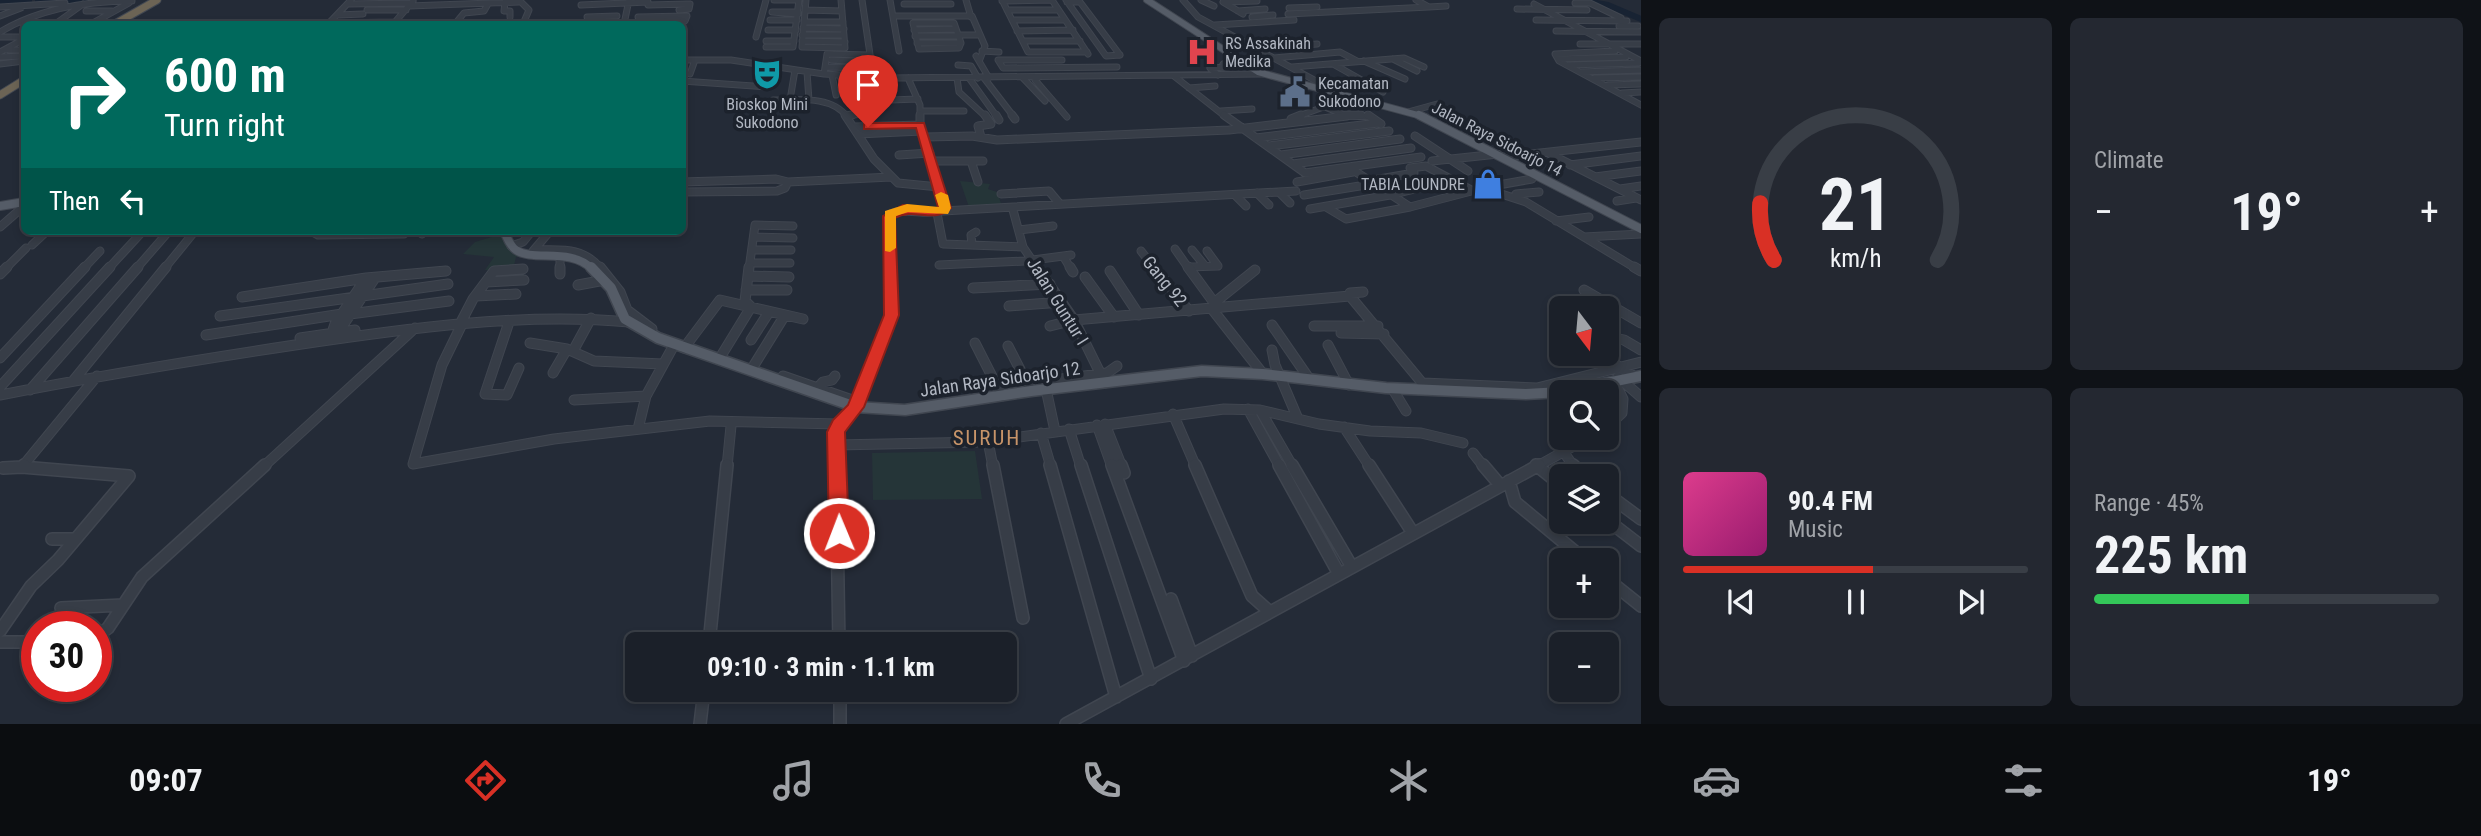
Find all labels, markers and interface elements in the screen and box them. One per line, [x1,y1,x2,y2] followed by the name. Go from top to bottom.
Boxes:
[1225,34,1311,71] place label: RS Assakinah Medika
[1185,35,1219,69] hospital icon: RS Assakinah Medika
[164,47,286,104] text: 600 m
[49,49,140,140] icon: right
[838,55,898,127] pin
[750,57,784,91] theatre icon: Bioskop Mini Sukodono
[849,66,887,104] icon: arrive
[1318,74,1389,111] place label: Kecamatan Sukodono
[1278,75,1312,109] public building icon: Kecamatan Sukodono
[726,95,808,132] place label: Bioskop Mini Sukodono
[1429,98,1565,180] street label: Jalan Raya Sidoarjo 14
[164,106,285,144] text: Turn right
[2094,147,2164,174] text: Climate
[1819,162,1892,248] text: 21
[1471,167,1505,201] shop icon: TABIA LOUNDRE
[1361,175,1465,194] place label: TABIA LOUNDRE
[114,182,152,220] icon: left
[2230,182,2303,243] text: 19°
[49,186,100,216] text: Then
[2094,190,2113,234] text: −
[2420,190,2439,234] text: +
[1830,244,1881,273] text: km/h
[1138,252,1192,311] street label: Gang 92
[1023,253,1093,349] street label: Jalan Guntur I
[1549,296,1619,366] north arrow
[1549,296,1619,702] map controls
[919,357,1082,401] street label: Jalan Raya Sidoarjo 12
[1549,380,1619,450] button: search
[953,426,1021,450] district label: SURUH
[1549,464,1619,534] button: layers
[1788,486,1873,516] text: 90.4 FM
[2094,490,2204,517] text: Range · 45%
[802,496,876,570] position arrow
[1788,516,1843,543] text: Music
[2094,525,2248,586] text: 225 km
[1549,548,1619,618] button: +
[1722,583,1760,621] icon: previous
[1837,583,1875,621] icon: pause
[1952,583,1990,621] icon: next
[21,611,112,702] speed limit sign: 30
[1549,632,1619,702] button: −
[707,652,935,682] text: 09:10 · 3 min · 1.1 km
[461,756,510,805] icon: directions
[769,756,818,805] icon: music
[1077,756,1126,805] icon: phone
[1384,756,1433,805] icon: climate
[1692,756,1741,805] icon: car
[1999,756,2048,805] icon: filters
[129,761,203,799] text: 09:07
[2307,761,2352,799] text: 19°

